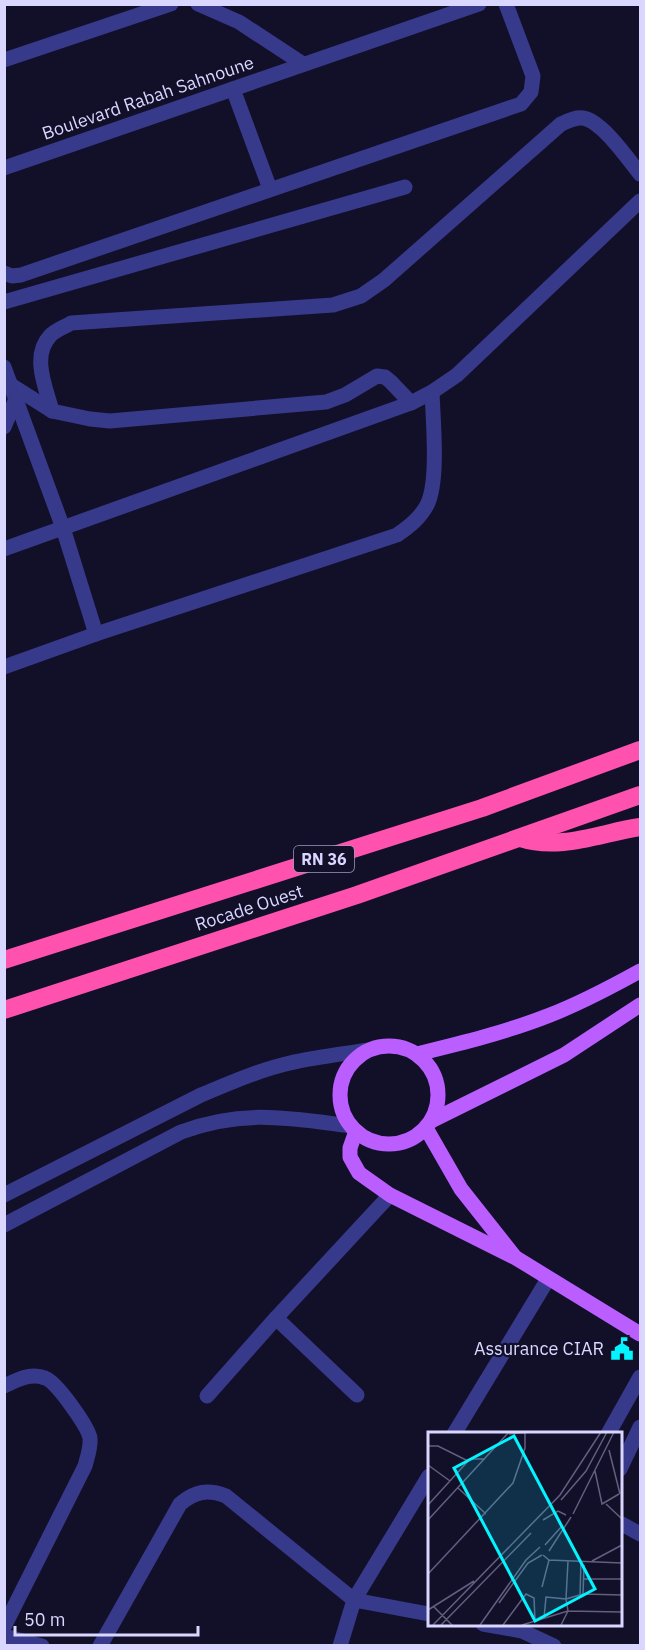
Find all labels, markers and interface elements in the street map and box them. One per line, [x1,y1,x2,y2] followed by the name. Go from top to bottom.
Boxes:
[39,50,257,145] street label: Boulevard Rabah Sahnoune
[294,846,354,872] road number: RN 36
[192,879,306,936] street label: Rocade Ouest
[609,1336,635,1362] public building icon: Assurance CIAR
[474,1337,604,1360] place label: Assurance CIAR
[428,1432,621,1626] inset map
[15,1599,198,1637] scale bar
[24,1608,66,1631] text: 50 m

